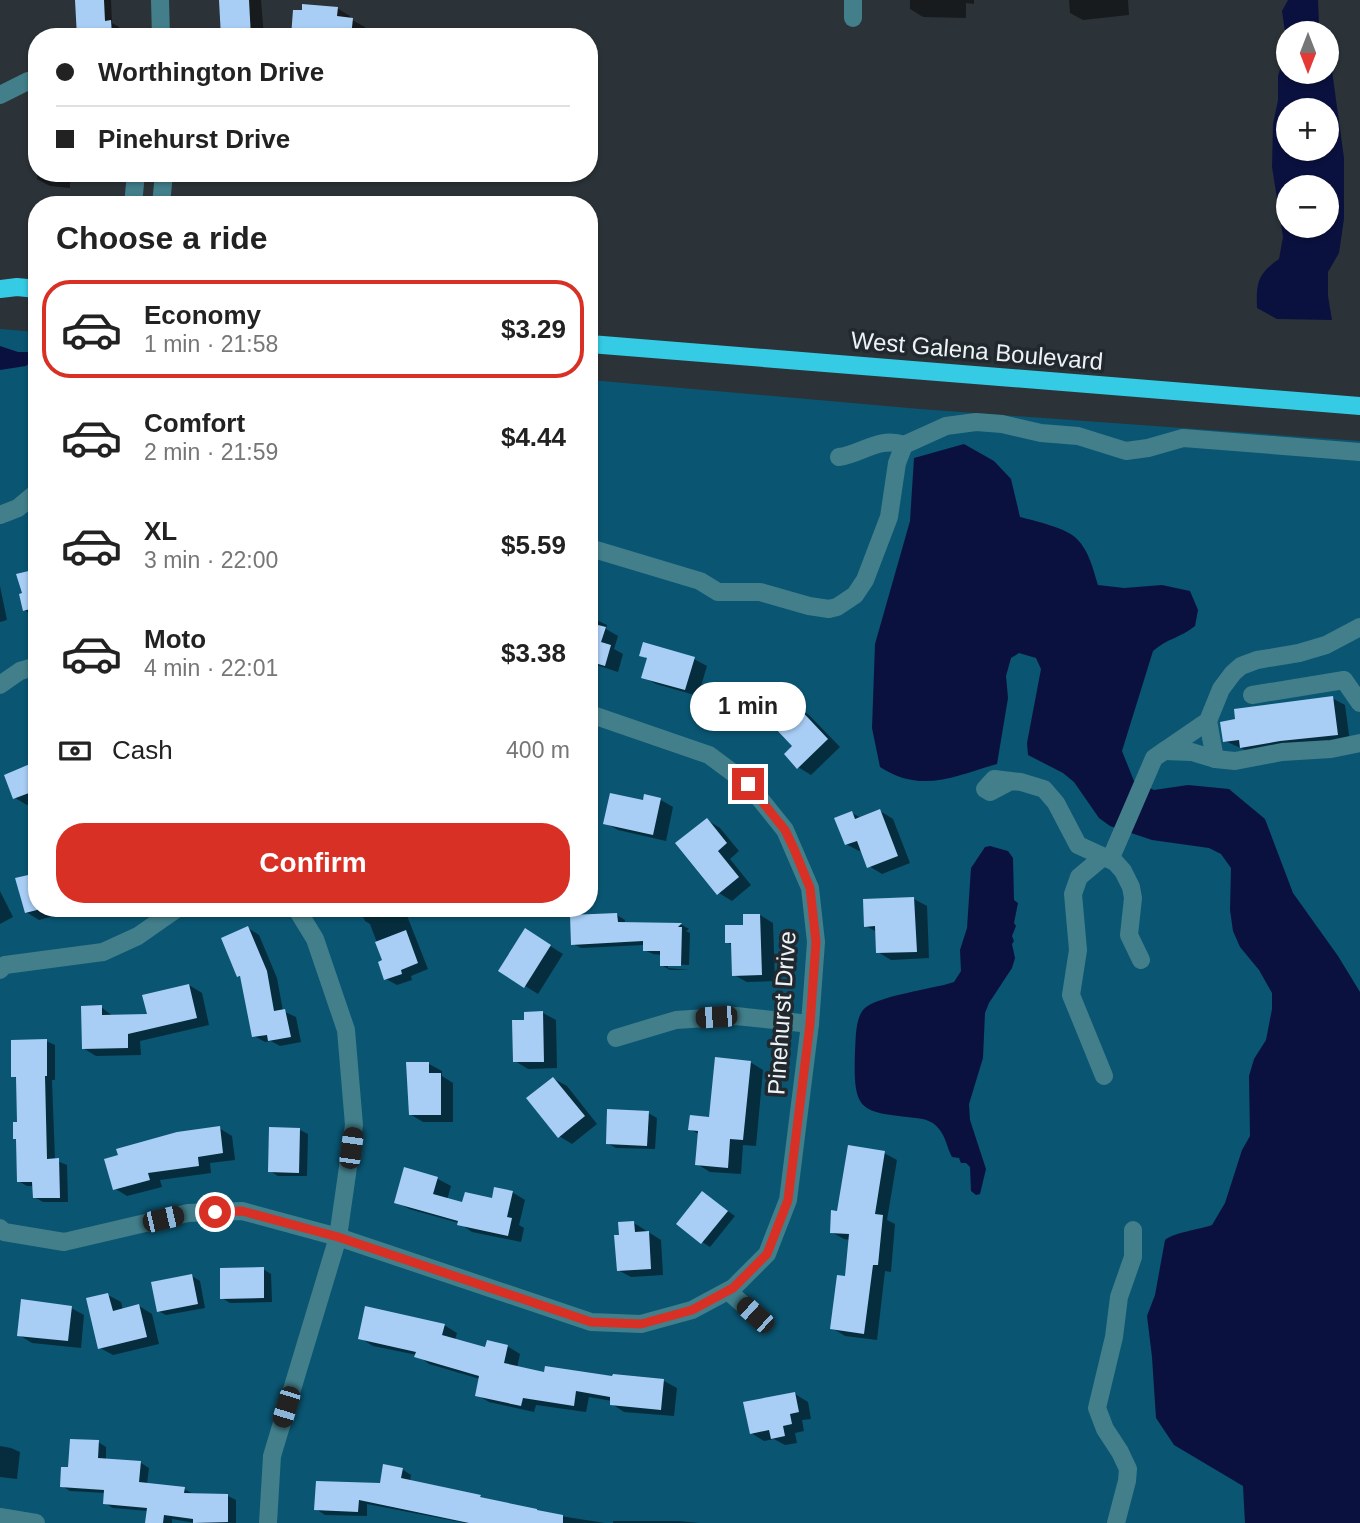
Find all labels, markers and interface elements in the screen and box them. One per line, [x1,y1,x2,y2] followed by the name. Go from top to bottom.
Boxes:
[1276,21,1339,84] north arrow
[1276,21,1339,238] map controls
[98,57,324,87] text: Worthington Drive
[1276,98,1339,161] button: +
[98,124,290,154] text: Pinehurst Drive
[1276,175,1339,238] button: −
[56,220,268,256] text: Choose a ride
[60,298,123,361] icon: car
[144,300,261,330] text: Economy
[501,314,566,344] text: $3.29
[850,326,1104,375] street label: West Galena Boulevard
[144,331,278,357] text: 1 min · 21:58
[60,406,123,469] icon: car
[144,408,245,438] text: Comfort
[501,422,566,452] text: $4.44
[144,439,278,465] text: 2 min · 21:59
[60,514,123,577] icon: car
[144,516,177,546] text: XL
[501,530,566,560] text: $5.59
[144,547,278,573] text: 3 min · 22:00
[60,622,123,685] icon: car
[144,624,206,654] text: Moto
[501,638,566,668] text: $3.38
[144,655,278,681] text: 4 min · 22:01
[690,682,806,732] callout: 1 min
[718,693,778,719] text: 1 min
[56,732,94,770] icon: cash
[112,735,173,765] text: Cash
[506,737,570,763] text: 400 m
[732,768,764,800] route end
[56,823,570,903] button: Confirm
[762,930,801,1096] street label: Pinehurst Drive
[695,1005,738,1029] car
[338,1126,365,1170] car
[199,1196,231,1228] route start
[141,1204,186,1234] car
[733,1293,778,1337] car
[270,1384,303,1430] car

